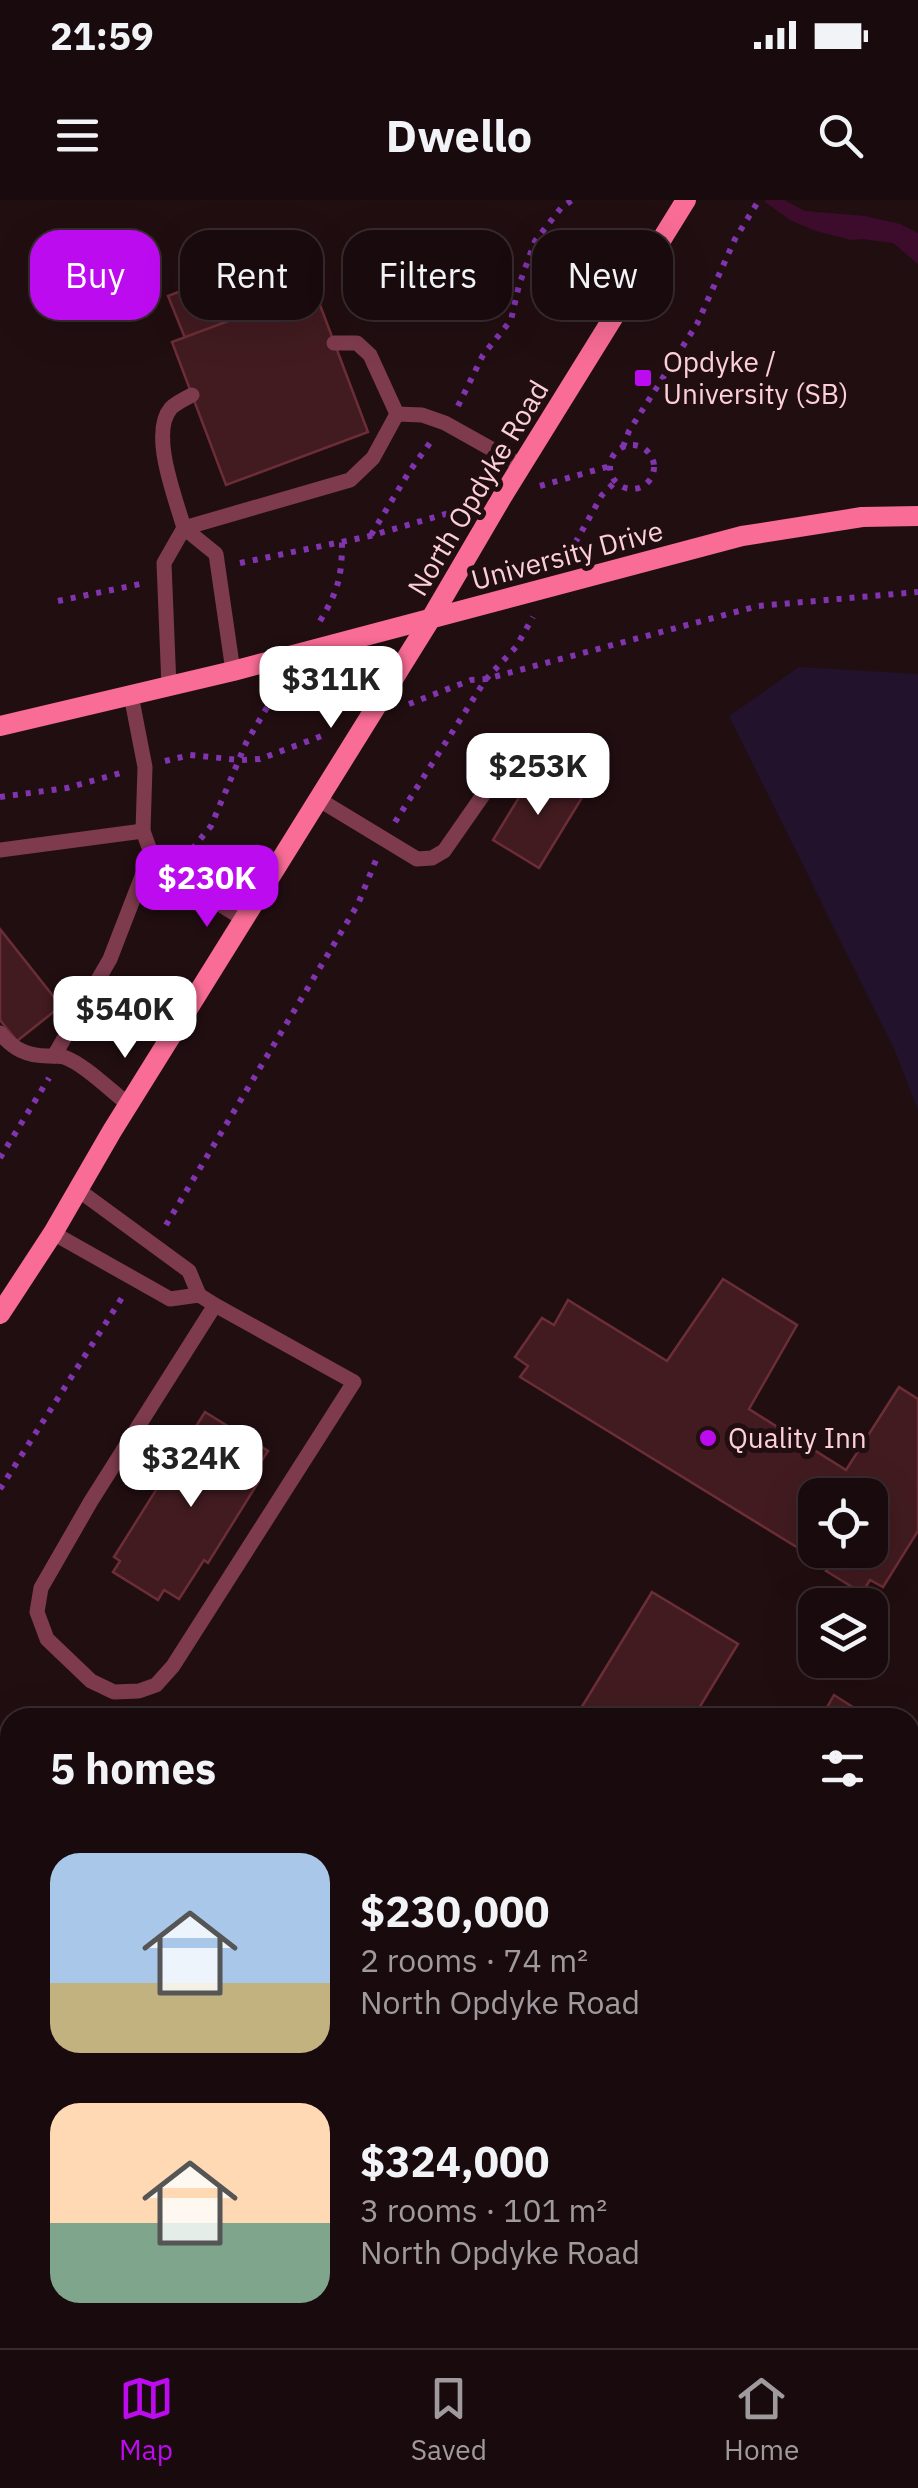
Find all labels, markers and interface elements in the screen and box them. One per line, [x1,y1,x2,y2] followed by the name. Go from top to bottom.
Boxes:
[50,11,154,60] text: 21:59
[386,106,532,164] text: Dwello
[50,108,105,163] icon: menu
[813,108,868,163] icon: search
[30,230,160,320] chip: Buy
[180,230,323,320] chip: Rent
[343,230,512,320] chip: Filters
[532,230,673,320] chip: New
[663,343,848,412] place label: Opdyke / University (SB)
[632,367,654,389] marker: Opdyke / University (SB)
[399,373,557,602] street label: North Opdyke Road
[467,511,667,598] street label: University Drive
[261,646,401,731] pin: $311K
[281,657,381,699] text: $311K
[468,733,608,818] pin: $253K
[488,744,588,786] text: $253K
[137,845,277,930] pin: $230K
[157,856,257,898] text: $230K
[55,976,195,1061] pin: $540K
[75,987,175,1029] text: $540K
[728,1419,867,1456] place label: Quality Inn
[121,1425,261,1510] pin: $324K
[697,1427,719,1449] marker: Quality Inn
[141,1436,241,1478] text: $324K
[798,1478,888,1678] map controls
[798,1478,888,1568] button: locate
[798,1588,888,1678] button: layers
[50,1741,216,1796] text: 5 homes
[815,1741,870,1796] icon: filters
[360,1884,549,1939] text: $230,000
[130,1893,250,2013] icon: home
[360,1939,588,1981] text: 2 rooms · 74 m²
[360,1981,640,2023] text: North Opdyke Road
[360,2134,549,2189] text: $324,000
[130,2143,250,2263] icon: home
[360,2189,607,2231] text: 3 rooms · 101 m²
[360,2231,640,2273] text: North Opdyke Road
[119,2371,174,2468] tab: Map
[411,2371,487,2468] tab: Saved
[724,2371,799,2468] tab: Home

